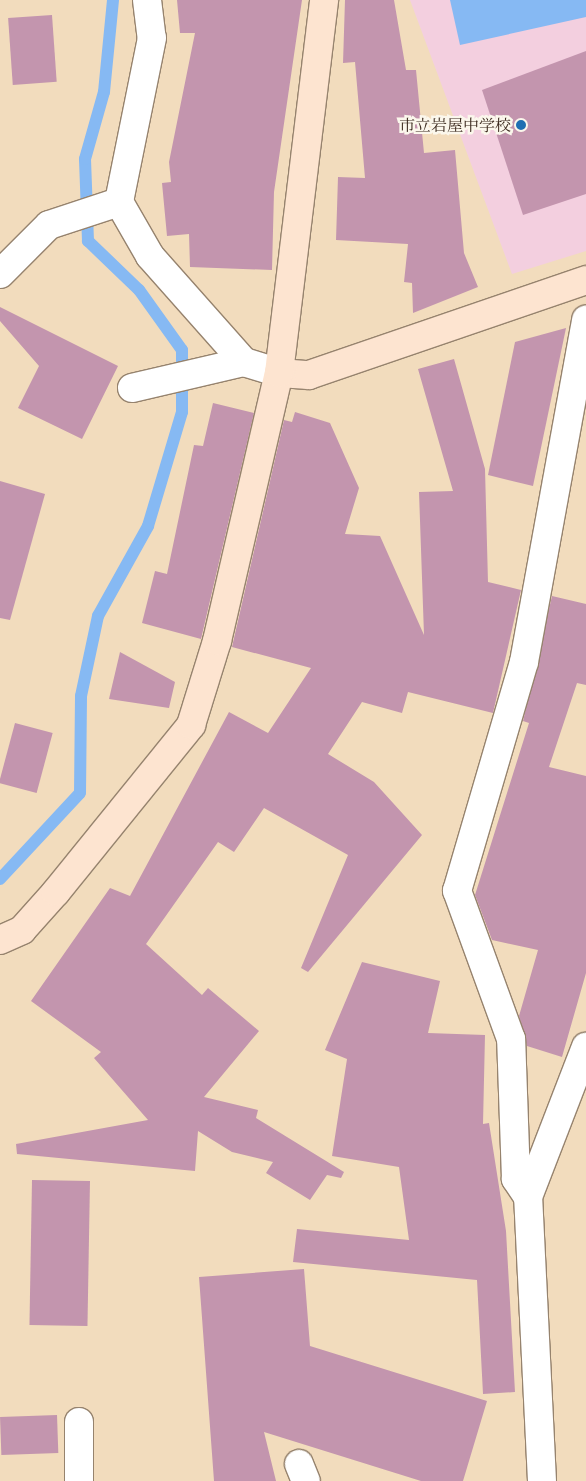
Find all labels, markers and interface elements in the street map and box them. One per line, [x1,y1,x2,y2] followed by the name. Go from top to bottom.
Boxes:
[399,115,511,135] place label: 市立岩屋中学校
[515,119,527,131] marker: 市立岩屋中学校

